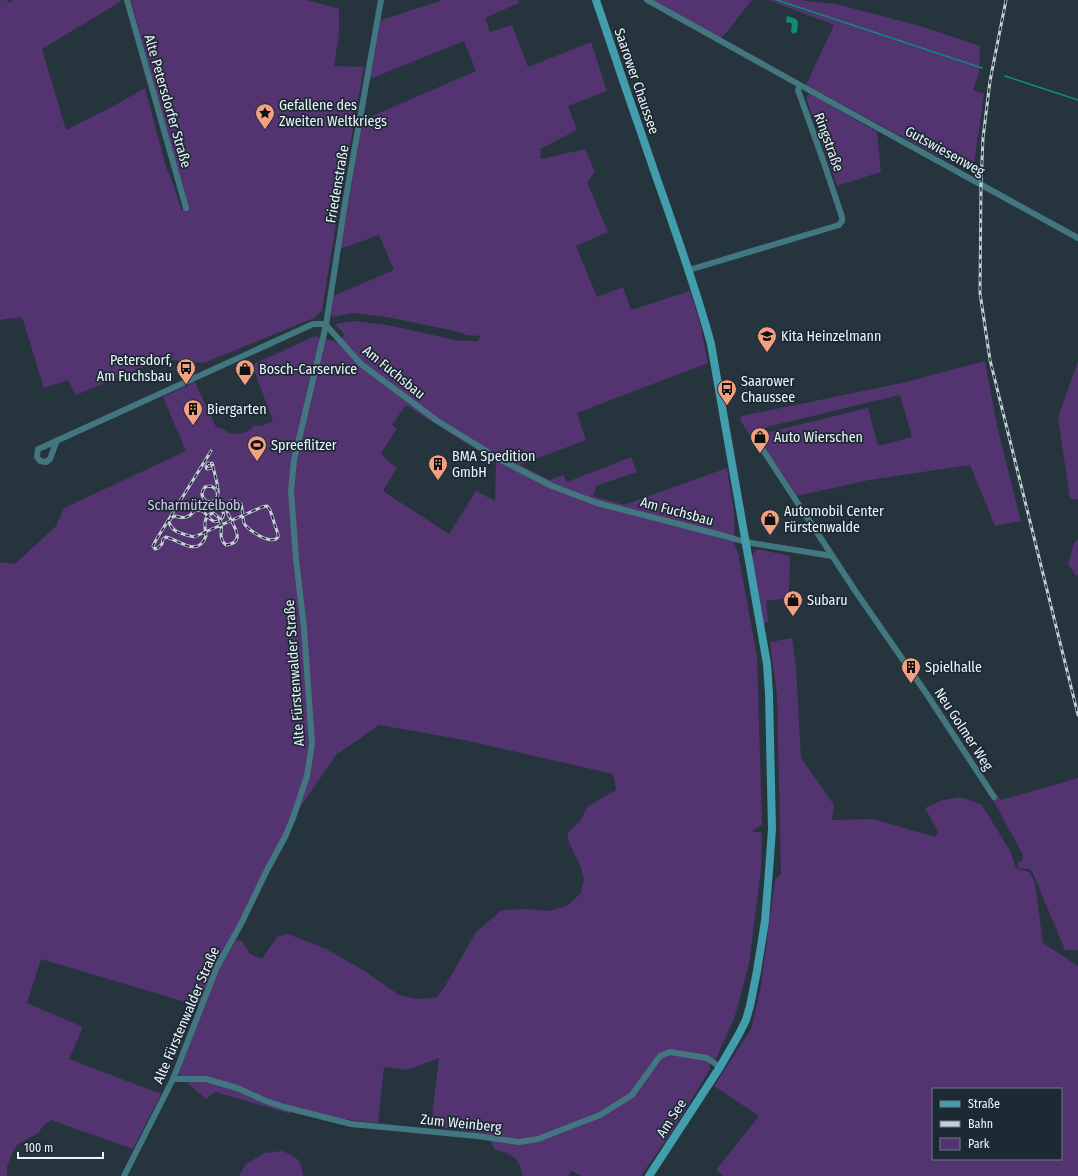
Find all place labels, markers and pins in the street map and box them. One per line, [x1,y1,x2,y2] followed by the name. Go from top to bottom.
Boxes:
[279,97,387,130] place label: Gefallene des Zweiten Weltkriegs
[254,102,276,130] place icon: Gefallene des Zweiten Weltkriegs
[756,325,778,353] school or university icon: Kita Heinzelmann
[781,328,881,345] place label: Kita Heinzelmann
[97,352,172,385] place label: Petersdorf, Am Fuchsbau
[175,357,197,385] bus stop icon: Petersdorf, Am Fuchsbau
[234,358,256,386] shop icon: Bosch-Carservice
[259,361,357,378] place label: Bosch-Carservice
[741,373,795,406] place label: Saarower Chaussee
[716,378,738,406] bus stop icon: Saarower Chaussee
[182,398,204,426] building icon: Biergarten
[207,401,267,418] place label: Biergarten
[749,426,771,454] shop icon: Auto Wierschen
[774,429,863,446] place label: Auto Wierschen
[246,434,268,462] sports icon: Spreeflitzer
[271,437,337,454] place label: Spreeflitzer
[452,448,535,481] place label: BMA Spedition GmbH
[427,453,449,481] building icon: BMA Spedition GmbH
[784,503,884,536] place label: Automobil Center Fürstenwalde
[759,508,781,536] shop icon: Automobil Center Fürstenwalde
[782,589,804,617] shop icon: Subaru
[807,592,848,609] place label: Subaru
[900,656,922,684] building icon: Spielhalle
[925,659,982,676] place label: Spielhalle

